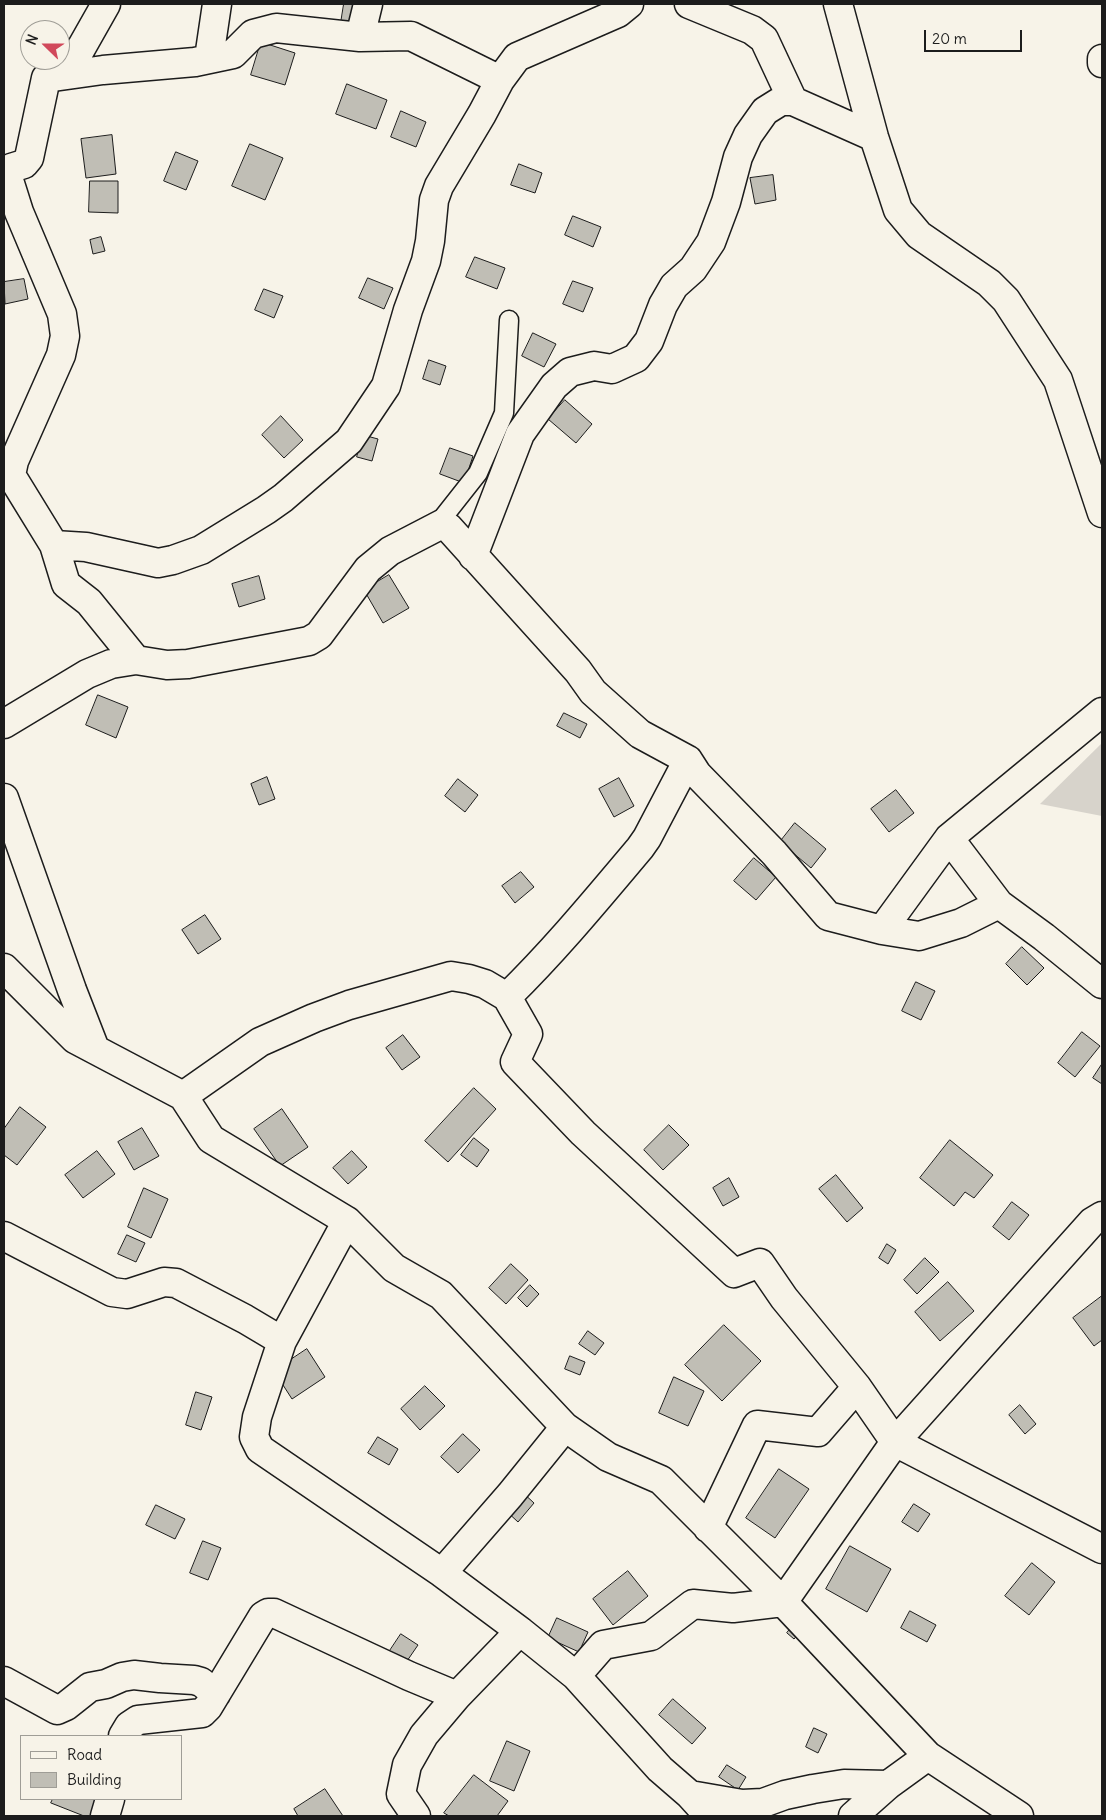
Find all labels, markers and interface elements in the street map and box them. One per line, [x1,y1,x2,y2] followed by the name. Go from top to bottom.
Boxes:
[20,20,70,70] north arrow
[926,20,1024,52] scale bar
[932,29,967,48] text: 20 m
[22,32,42,48] text: N
[20,1735,182,1800] legend
[67,1745,102,1764] text: Road
[67,1770,122,1789] text: Building

